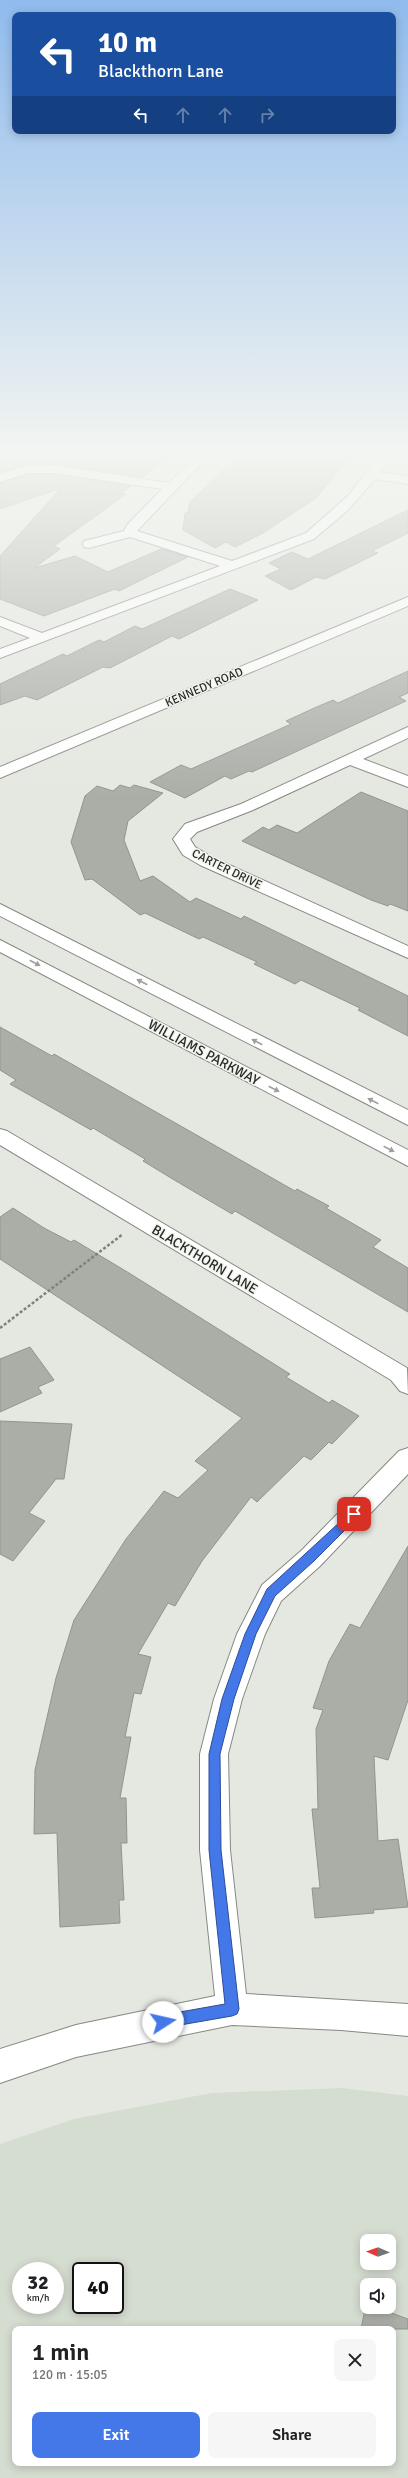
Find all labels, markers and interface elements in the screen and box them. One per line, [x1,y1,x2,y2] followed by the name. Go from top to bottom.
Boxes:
[98,26,157,60] text: 10 m
[32,28,84,80] icon: left
[98,60,224,82] text: Blackthorn Lane
[130,104,152,126] icon: left
[172,104,194,126] icon: ahead
[214,104,236,126] icon: ahead
[256,104,278,126] icon: right
[163,664,246,711] street label: KENNEDY ROAD
[189,846,265,893] street label: CARTER DRIVE
[29,960,40,967] one-way arrow
[136,979,147,986] one-way arrow
[145,1016,262,1089] street label: WILLIAMS PARKWAY
[252,1039,263,1045] one-way arrow
[268,1086,279,1092] one-way arrow
[367,1097,379,1104] one-way arrow
[383,1146,395,1152] one-way arrow
[149,1221,261,1298] street label: BLACKTHORN LANE
[337,1497,371,1531] pin
[343,1503,365,1525] icon: arrive
[142,2001,184,2043] position arrow
[360,2234,396,2270] north arrow
[360,2234,396,2314] map controls
[72,2262,124,2314] speed limit sign: 40
[27,2270,49,2295] text: 32
[360,2278,396,2314] button: sound
[27,2292,49,2304] text: km/h
[32,2337,89,2367] text: 1 min
[334,2339,376,2381] button: close
[32,2367,108,2383] text: 120 m · 15:05
[32,2412,200,2458] button: Exit
[208,2412,376,2458] button: Share

